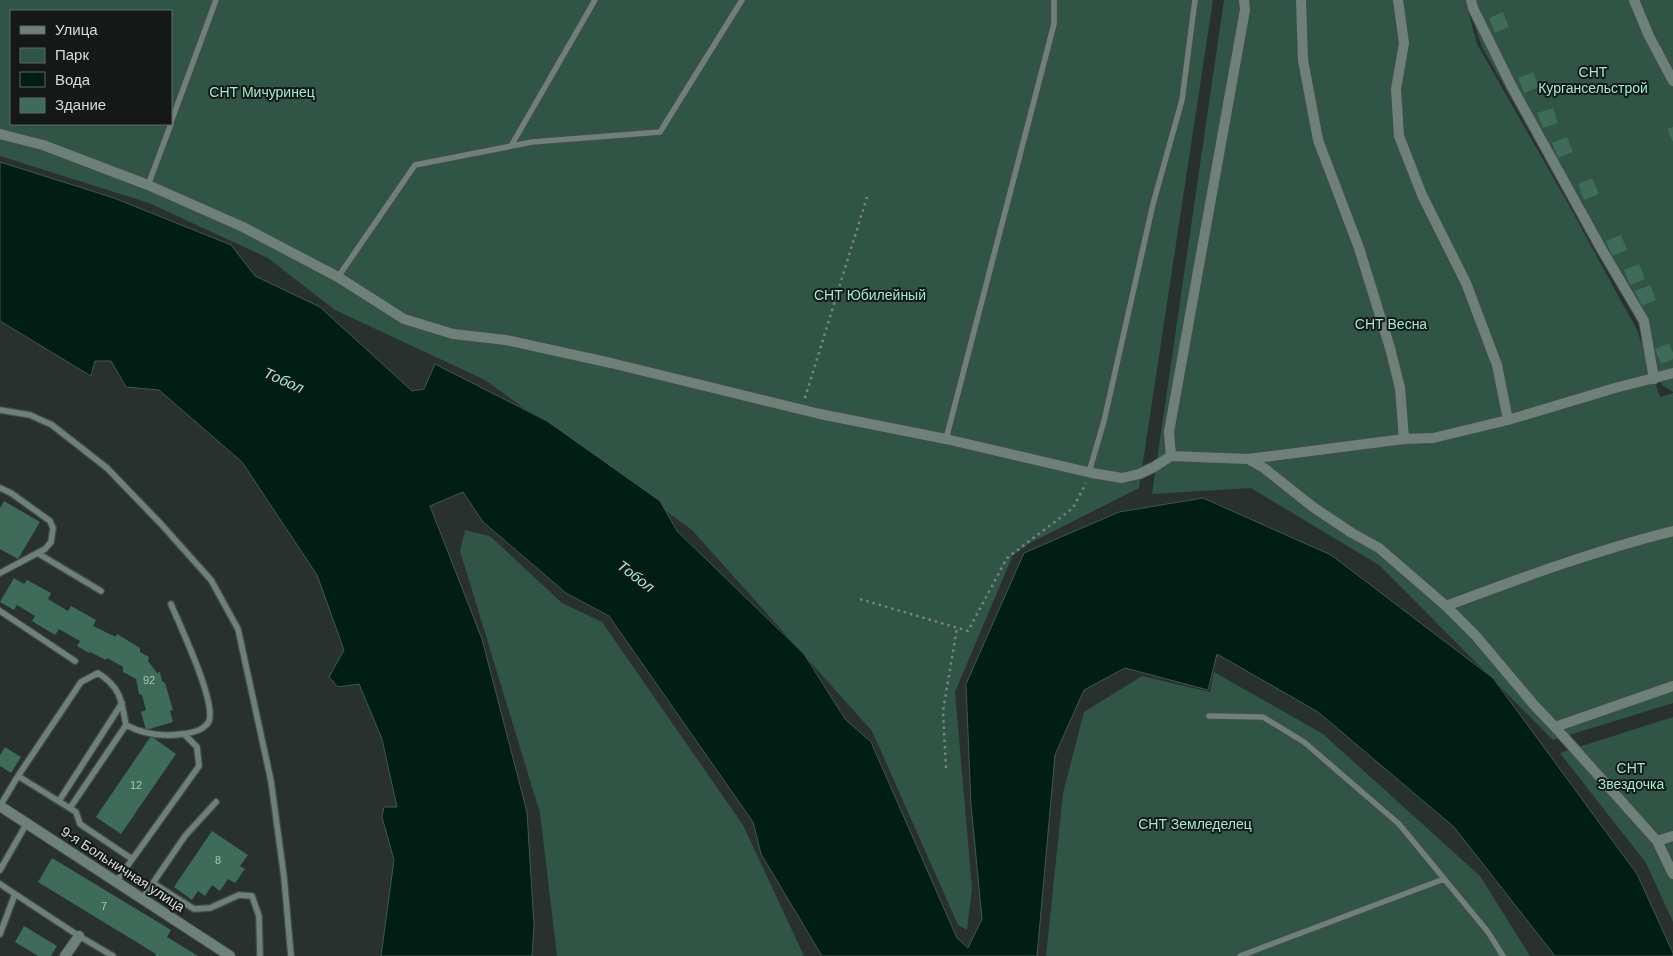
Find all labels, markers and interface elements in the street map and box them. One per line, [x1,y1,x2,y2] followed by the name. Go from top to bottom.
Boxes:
[10,10,172,125] legend
[55,21,98,38] text: Улица
[55,46,89,63] text: Парк
[1538,64,1648,96] park label: СНТ Кургансельстрой
[55,71,91,88] text: Вода
[209,84,315,100] park label: СНТ Мичуринец
[55,96,106,113] text: Здание
[814,287,926,303] park label: СНТ Юбилейный
[1355,316,1427,332] park label: СНТ Весна
[261,364,307,397] water label: Тобол
[614,557,658,596] water label: Тобол
[143,674,155,686] house number: 92
[1598,760,1664,792] park label: СНТ Звездочка
[130,779,142,791] house number: 12
[1138,816,1252,832] park label: СНТ Земледелец
[58,823,188,915] street label: 9-я Больничная улица
[215,854,221,866] house number: 8
[101,900,107,912] house number: 7

